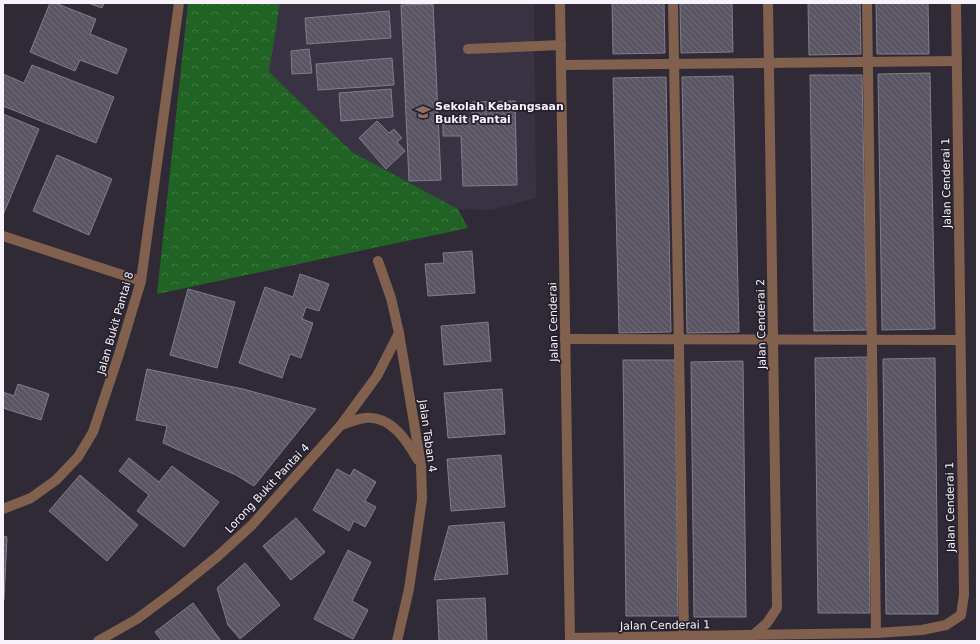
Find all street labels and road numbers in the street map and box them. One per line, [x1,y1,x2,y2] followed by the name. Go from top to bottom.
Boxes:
[939,138,954,229] street label: Jalan Cenderai 1
[94,270,136,377] street label: Jalan Bukit Pantai 8
[754,279,769,370] street label: Jalan Cenderai 2
[546,282,561,363] street label: Jalan Cenderai
[416,398,439,473] street label: Jalan Taban 4
[223,441,312,536] street label: Lorong Bukit Pantai 4
[943,462,958,553] street label: Jalan Cenderai 1
[619,618,710,633] street label: Jalan Cenderai 1

